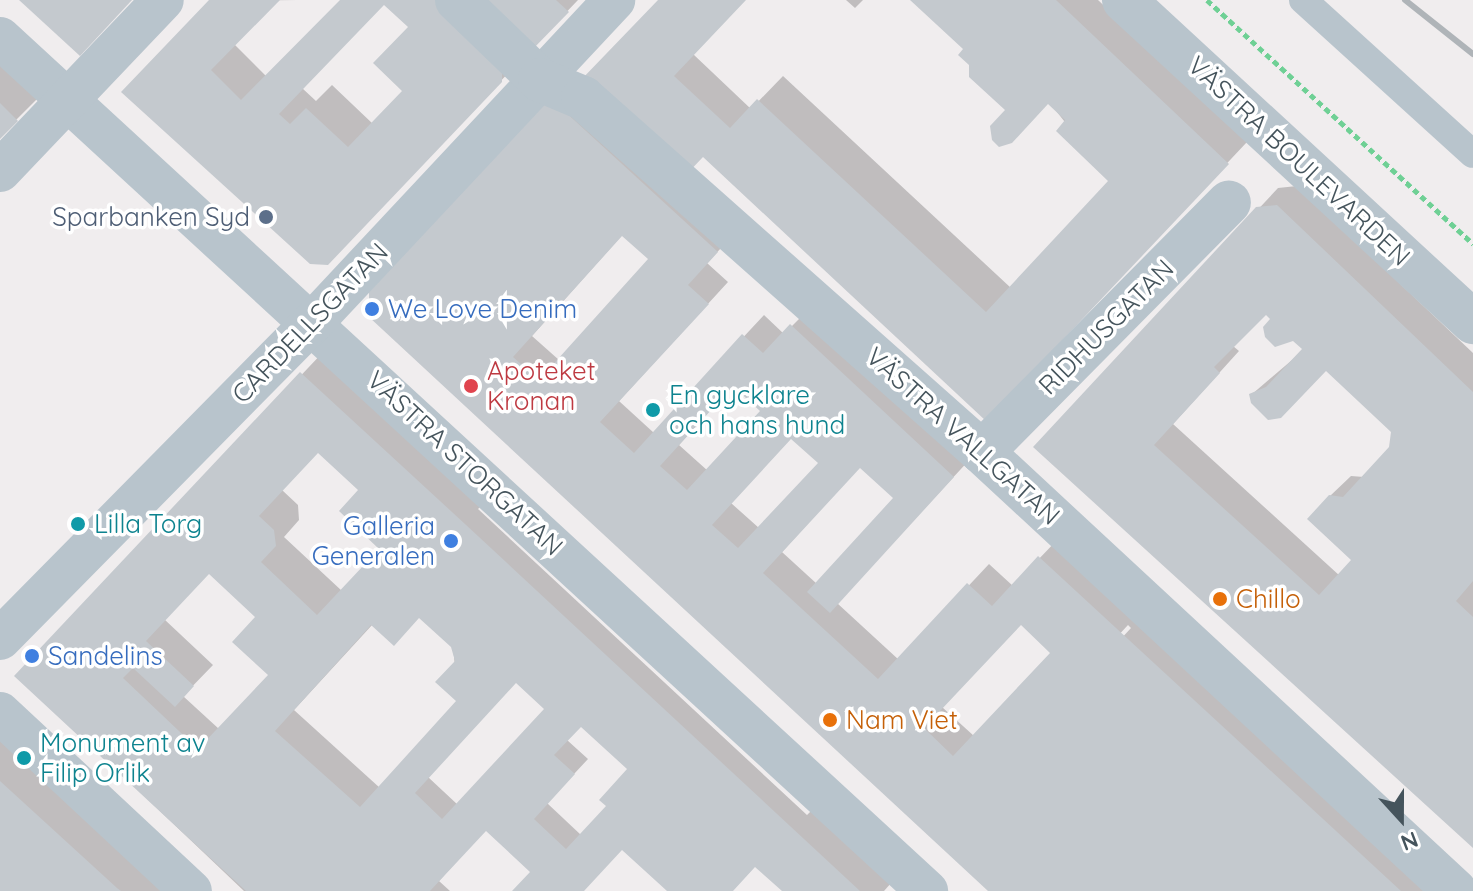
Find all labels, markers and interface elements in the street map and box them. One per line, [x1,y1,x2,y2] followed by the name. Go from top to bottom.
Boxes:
[1181,50,1417,272] street label: VÄSTRA BOULEVARDEN
[52,201,250,233] place label: Sparbanken Syd
[257,208,275,226] marker: Sparbanken Syd
[226,236,394,410] street label: CARDELLSGATAN
[1032,253,1180,401] street label: RIDHUSGATAN
[388,293,577,325] place label: We Love Denim
[363,300,381,318] marker: We Love Denim
[860,341,1066,531] street label: VÄSTRA VALLGATAN
[487,355,595,416] place label: Apoteket Kronan
[361,364,569,562] street label: VÄSTRA STORGATAN
[462,377,480,395] marker: Apoteket Kronan
[669,379,845,440] place label: En gycklare och hans hund
[644,401,662,419] marker: En gycklare och hans hund
[94,508,202,540] place label: Lilla Torg
[312,510,435,572] place label: Galleria Generalen
[69,515,87,533] marker: Lilla Torg
[442,532,460,550] marker: Galleria Generalen
[1236,583,1301,615] place label: Chillo
[1211,590,1229,608] marker: Chillo
[48,640,163,672] place label: Sandelins
[23,647,41,665] marker: Sandelins
[846,704,958,736] place label: Nam Viet
[821,711,839,729] marker: Nam Viet
[40,727,206,788] place label: Monument av Filip Orlik
[15,749,33,767] marker: Monument av Filip Orlik
[1361,779,1441,859] north arrow
[1397,825,1422,857] text: N

